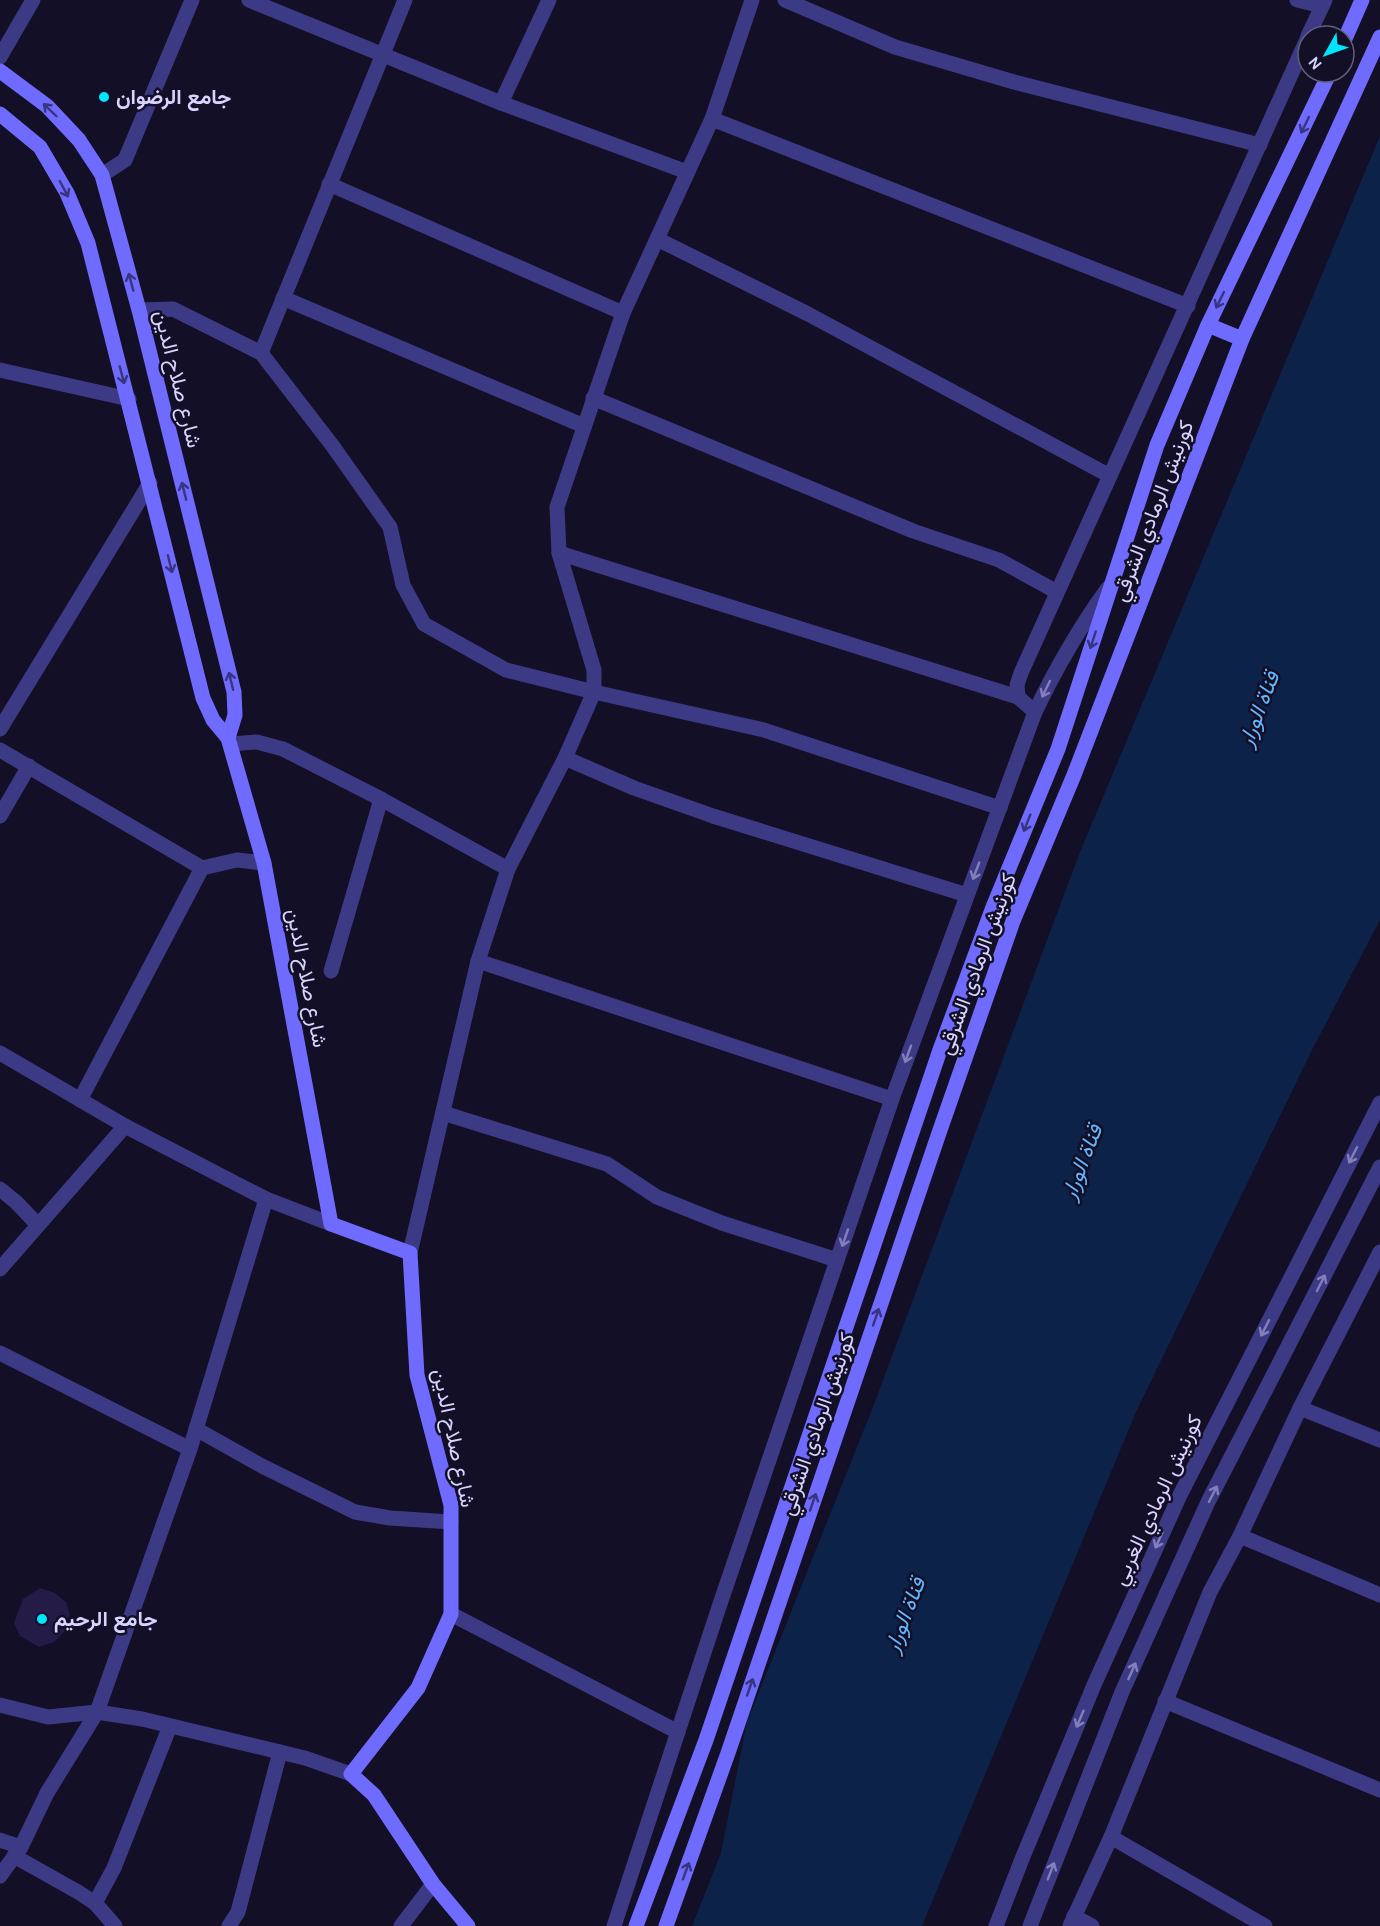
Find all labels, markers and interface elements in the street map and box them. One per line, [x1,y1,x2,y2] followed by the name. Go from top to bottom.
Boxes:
[1296,24,1356,84] north arrow
[1304,53,1326,74] text: N
[116,85,231,111] place label: جامع الرضوان
[97,90,111,104] marker: جامع الرضوان
[42,102,57,117] one-way arrow
[1299,116,1311,134] one-way arrow
[58,180,70,197] one-way arrow
[125,273,136,292] one-way arrow
[1213,291,1225,309] one-way arrow
[147,308,207,451] street label: شارع صلاح الدين
[117,365,129,384] one-way arrow
[1107,417,1203,606] street label: كورنيش الرمادي الشرقي
[178,482,190,501] one-way arrow
[164,554,176,573] one-way arrow
[1087,630,1098,649] one-way arrow
[1232,666,1286,752] water label: قناة الورار
[225,671,237,690] one-way arrow
[1040,680,1052,698] one-way arrow
[1021,814,1032,832] one-way arrow
[970,861,981,880] one-way arrow
[933,870,1026,1060] street label: كورنيش الرمادي الشرقي
[280,907,332,1050] street label: شارع صلاح الدين
[902,1044,913,1062] one-way arrow
[1055,1119,1109,1205] water label: قناة الورار
[1347,1145,1359,1163] one-way arrow
[838,1228,849,1247] one-way arrow
[1315,1274,1327,1292] one-way arrow
[871,1309,882,1327] one-way arrow
[1259,1319,1270,1337] one-way arrow
[774,1330,864,1520] street label: كورنيش الرمادي الشرقي
[426,1367,480,1510] street label: شارع صلاح الدين
[1107,1411,1212,1591] street label: كورنيش الرمادي الغربي
[1207,1485,1219,1503] one-way arrow
[808,1493,819,1512] one-way arrow
[1153,1531,1165,1549] one-way arrow
[878,1572,932,1658] water label: قناة الورار
[54,1607,157,1633] place label: جامع الرحيم
[35,1612,49,1626] marker: جامع الرحيم
[1127,1663,1138,1681] one-way arrow
[746,1678,757,1697] one-way arrow
[1074,1709,1085,1727] one-way arrow
[681,1862,692,1881] one-way arrow
[1046,1863,1057,1881] one-way arrow

